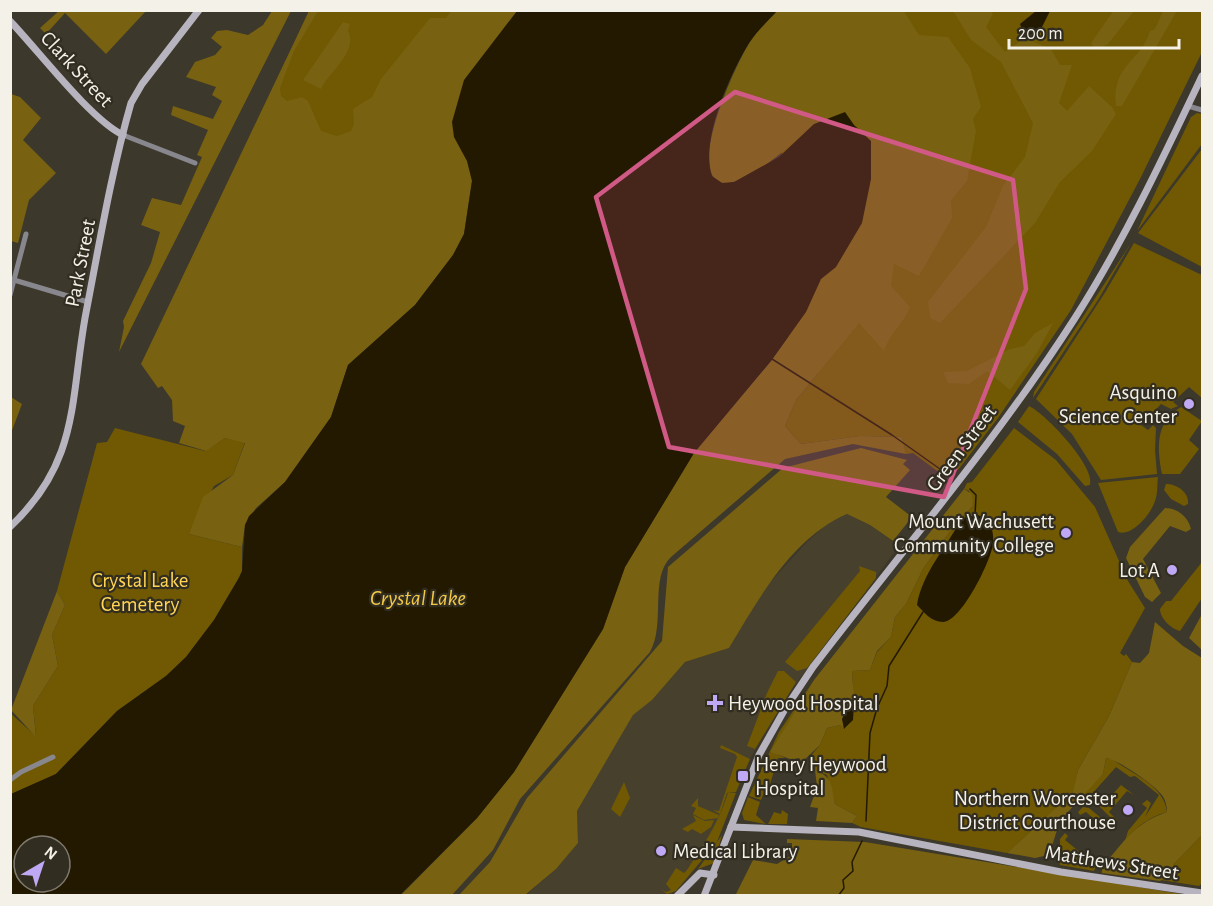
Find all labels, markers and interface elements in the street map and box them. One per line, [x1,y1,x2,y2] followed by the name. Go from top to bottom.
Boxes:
[1009,12,1178,50] scale bar
[1018,25,1063,43] text: 200 m
[37,27,117,111] street label: Clark Street
[62,217,99,309] street label: Park Street
[1059,382,1177,427] place label: Asquino Science Center
[1182,397,1196,411] marker: Asquino Science Center
[922,401,1001,495] street label: Green Street
[894,511,1054,556] place label: Mount Wachusett Community College
[1059,526,1073,540] marker: Mount Wachusett Community College
[1119,560,1160,581] place label: Lot A
[1165,563,1179,577] marker: Lot A
[92,570,188,615] park label: Crystal Lake Cemetery
[370,587,466,609] water label: Crystal Lake
[728,693,879,714] place label: Heywood Hospital
[706,694,724,712] marker: Heywood Hospital
[755,754,887,799] place label: Henry Heywood Hospital
[736,769,750,783] marker: Henry Heywood Hospital
[954,788,1116,833] place label: Northern Worcester District Courthouse
[1121,803,1135,817] marker: Northern Worcester District Courthouse
[12,834,72,894] north arrow
[673,841,798,862] place label: Medical Library
[1044,842,1180,883] street label: Matthews Street
[41,843,60,863] text: N
[654,844,668,858] marker: Medical Library

